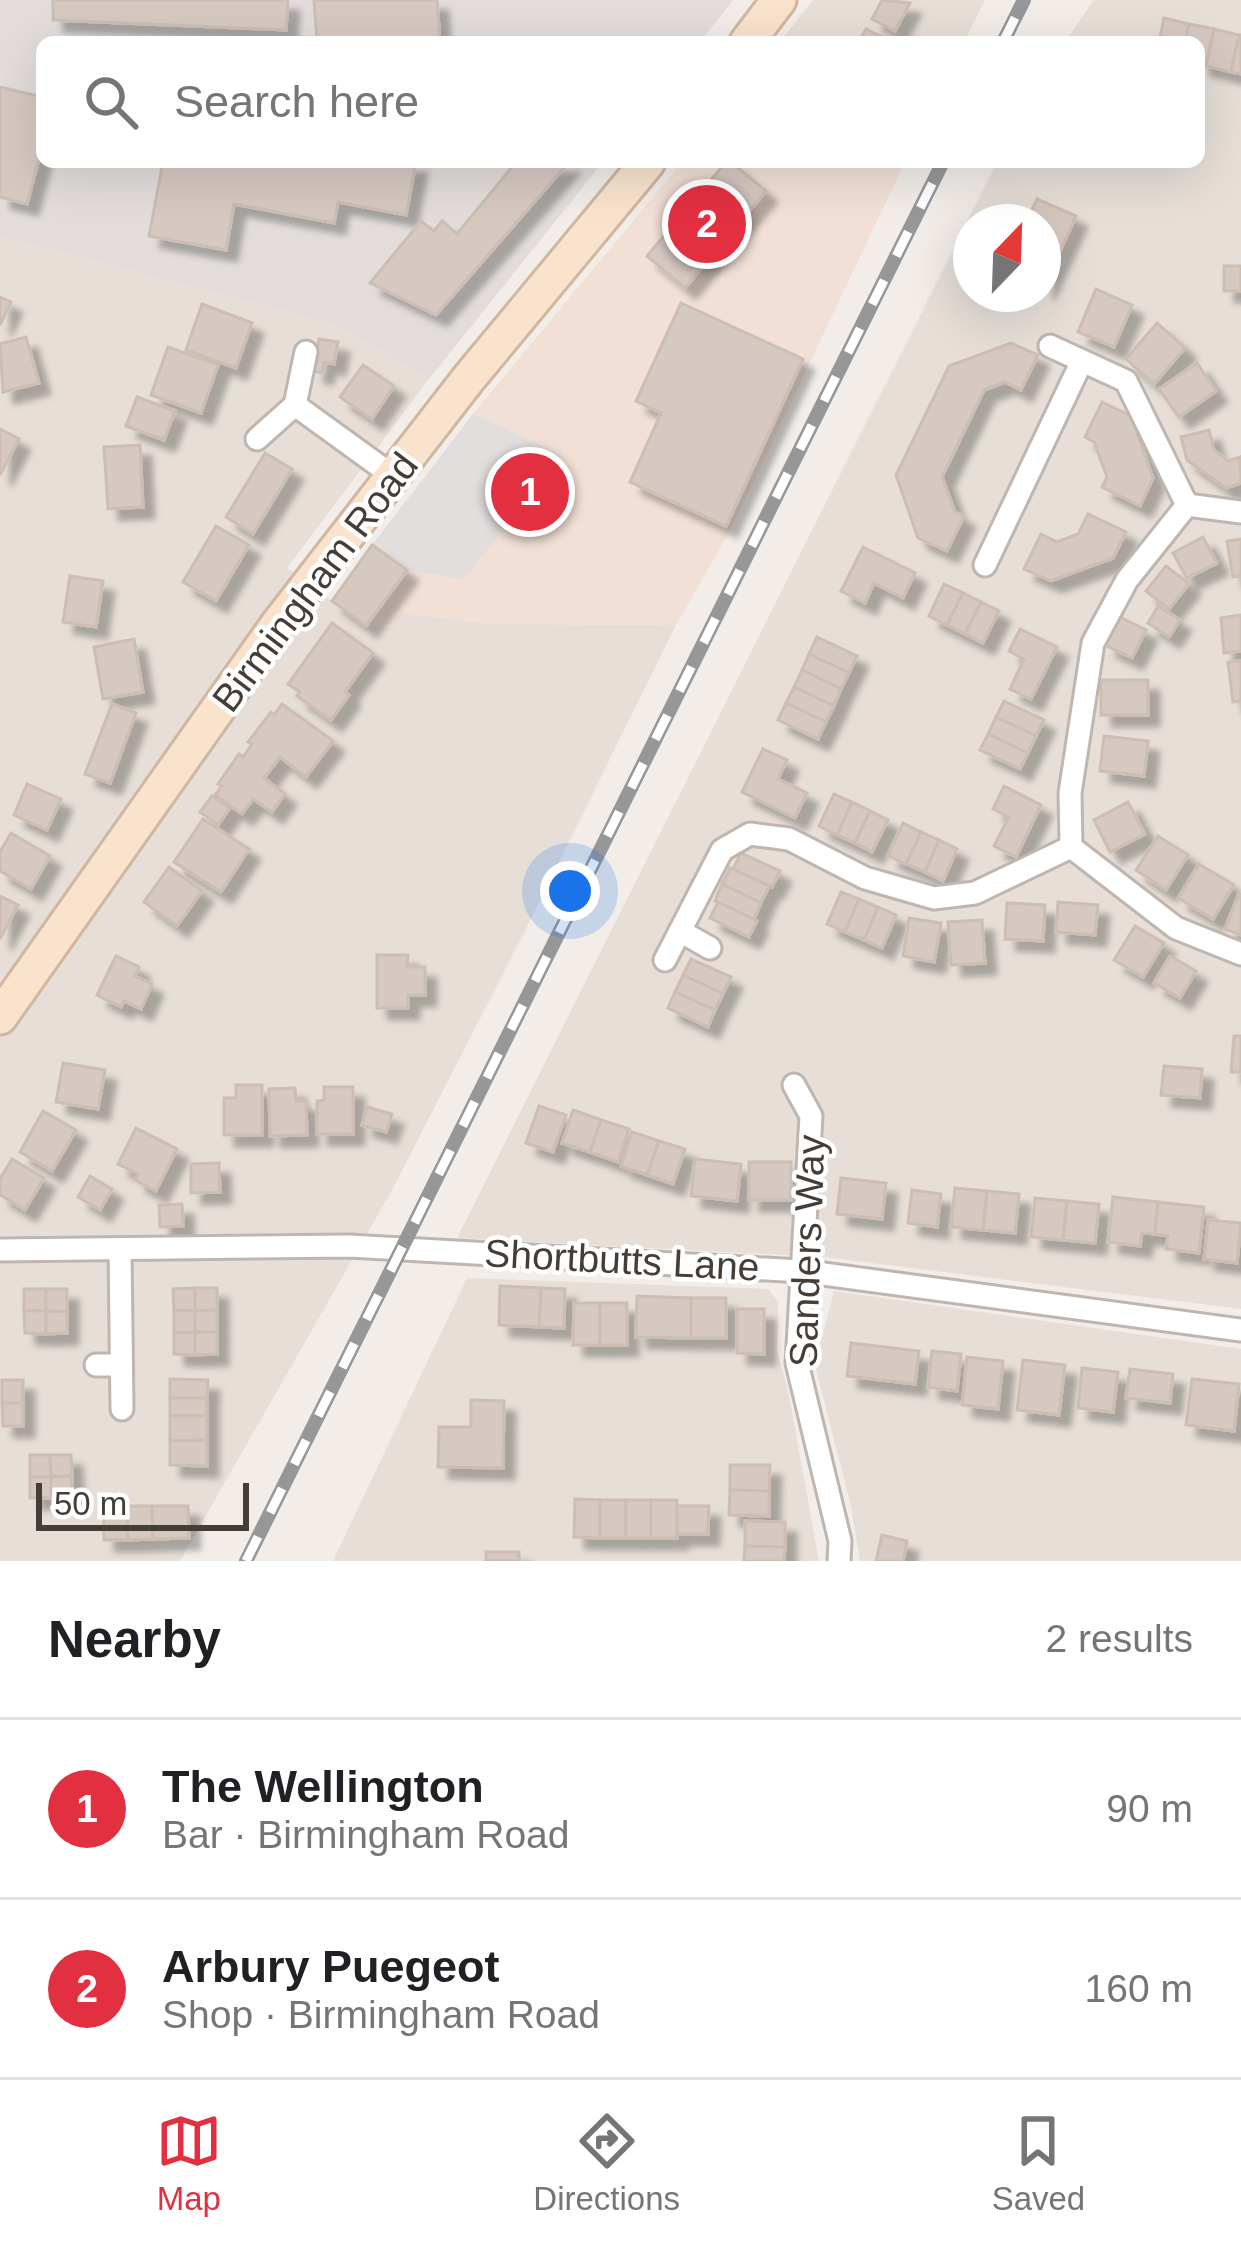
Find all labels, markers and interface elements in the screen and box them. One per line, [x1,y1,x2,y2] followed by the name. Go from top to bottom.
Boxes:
[36,36,1205,168] search box
[78,69,144,135] icon: search
[174,76,419,127] text: Search here
[668,179,746,269] pin: 2
[953,204,1061,312] north arrow
[204,444,426,720] street label: Birmingham Road
[491,447,569,537] pin: 1
[540,861,600,921] your location
[781,1134,833,1368] street label: Sanders Way
[483,1231,761,1289] street label: Shortbutts Lane
[36,1477,249,1530] scale bar
[54,1485,127,1522] text: 50 m
[48,1611,221,1668] text: Nearby
[1046,1617,1193,1660] text: 2 results
[162,1761,484,1812] text: The Wellington
[76,1787,98,1830] text: 1
[1106,1787,1193,1830] text: 90 m
[162,1813,569,1856] text: Bar · Birmingham Road
[162,1941,500,1992] text: Arbury Puegeot
[76,1967,98,2010] text: 2
[1085,1967,1193,2010] text: 160 m
[162,1993,600,2036] text: Shop · Birmingham Road
[156,2108,222,2218] tab: Map
[533,2108,680,2218] tab: Directions
[992,2108,1085,2218] tab: Saved

